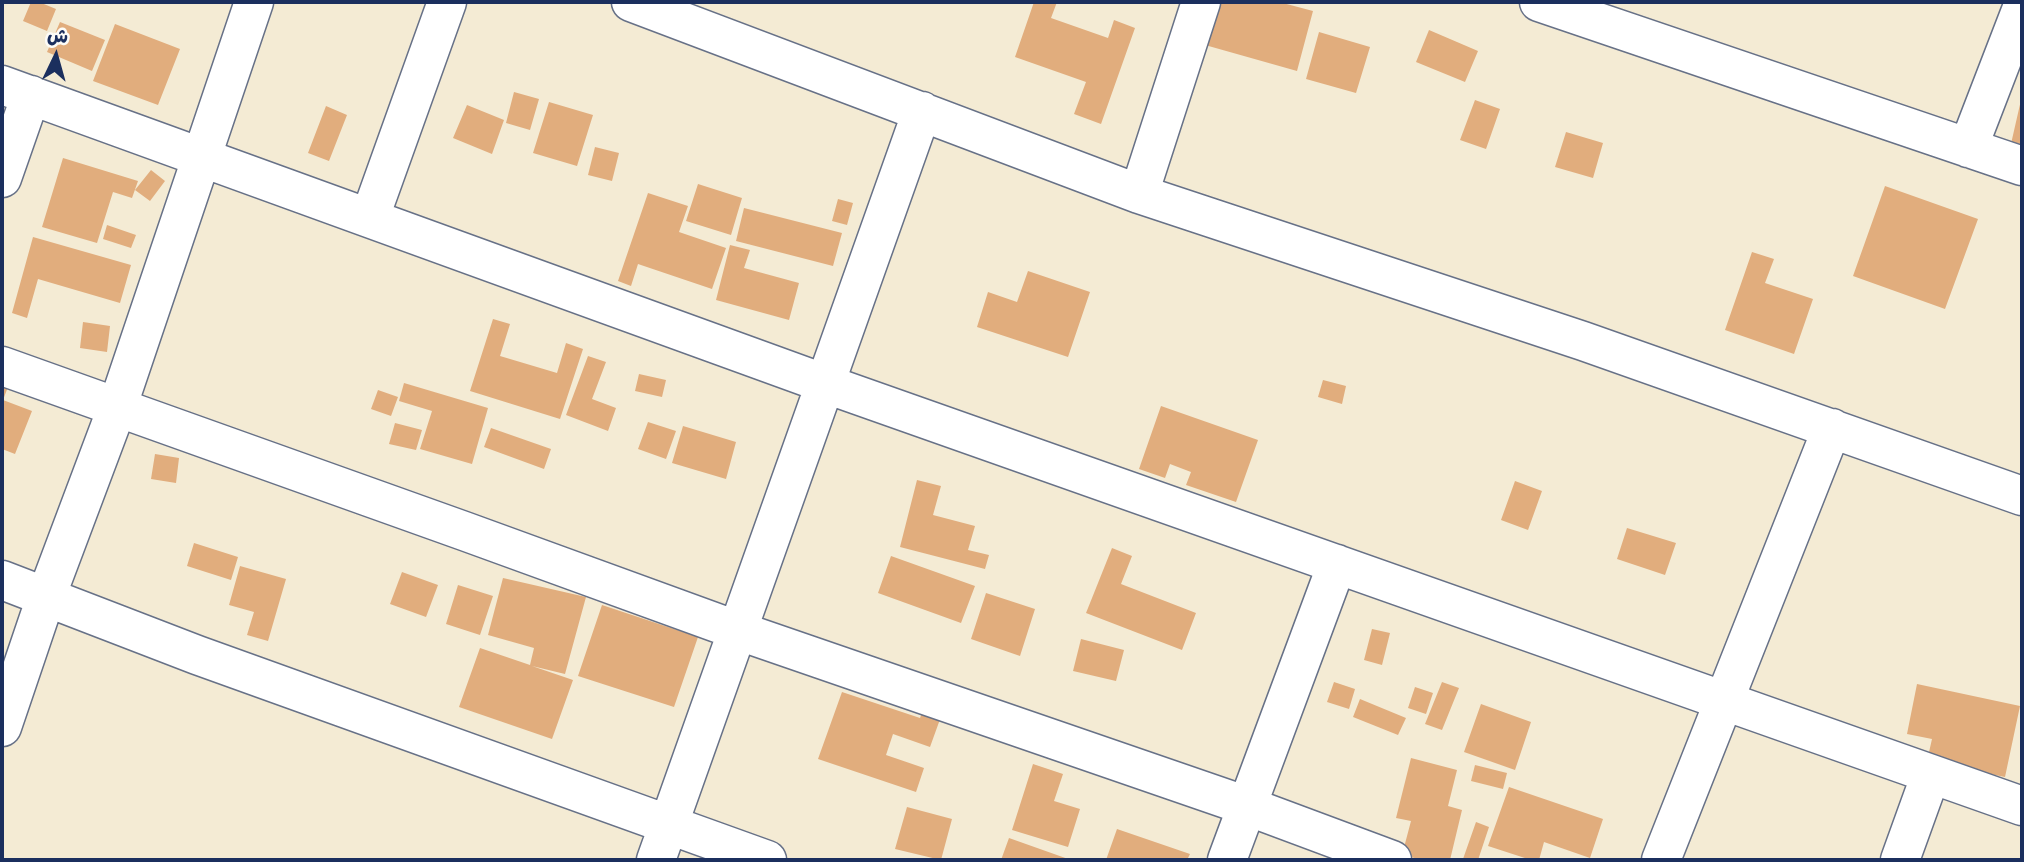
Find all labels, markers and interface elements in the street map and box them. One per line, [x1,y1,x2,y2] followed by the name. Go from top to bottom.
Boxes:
[21,21,91,91] north arrow
[46,22,69,48] text: ش

